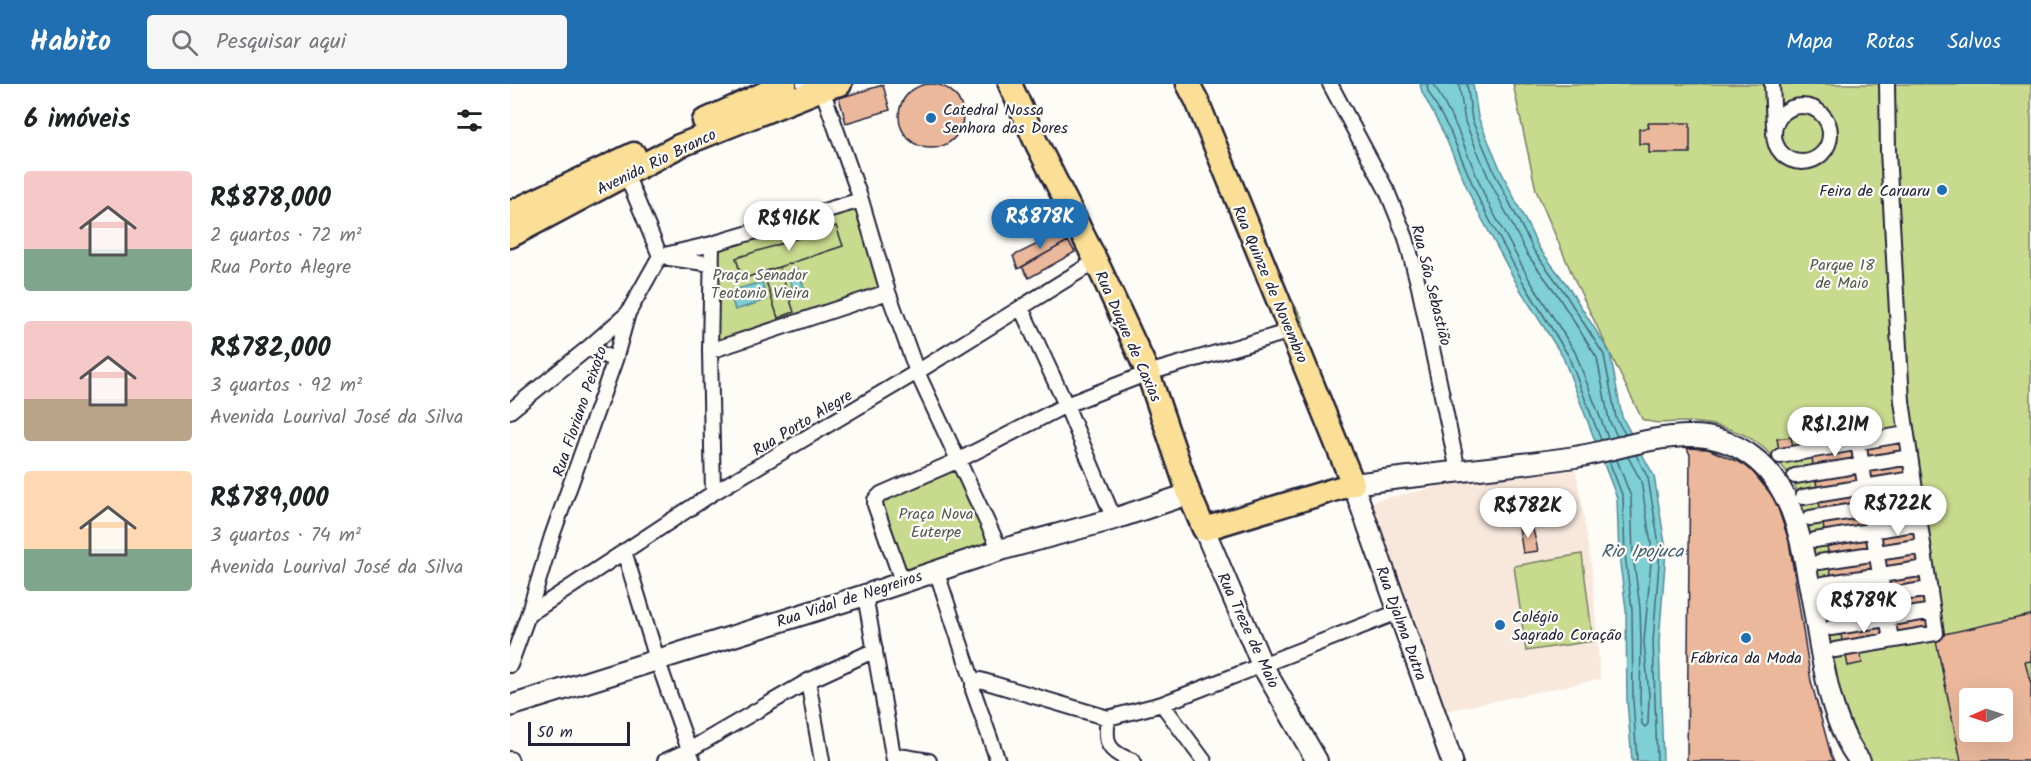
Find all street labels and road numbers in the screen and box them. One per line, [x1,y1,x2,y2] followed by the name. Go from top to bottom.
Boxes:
[592,122,721,202] street label: Avenida Rio Branco
[1225,202,1314,367] street label: Rua Quinze de Novembro
[1403,222,1458,348] street label: Rua São Sebastião
[1087,267,1168,406] street label: Rua Duque de Caxias
[546,343,614,480] street label: Rua Floriano Peixoto
[748,383,858,463] street label: Rua Porto Alegre
[1368,563,1433,684] street label: Rua Djalma Dutra
[773,564,926,635] street label: Rua Vidal de Negreiros
[1210,568,1285,693] street label: Rua Treze de Maio

